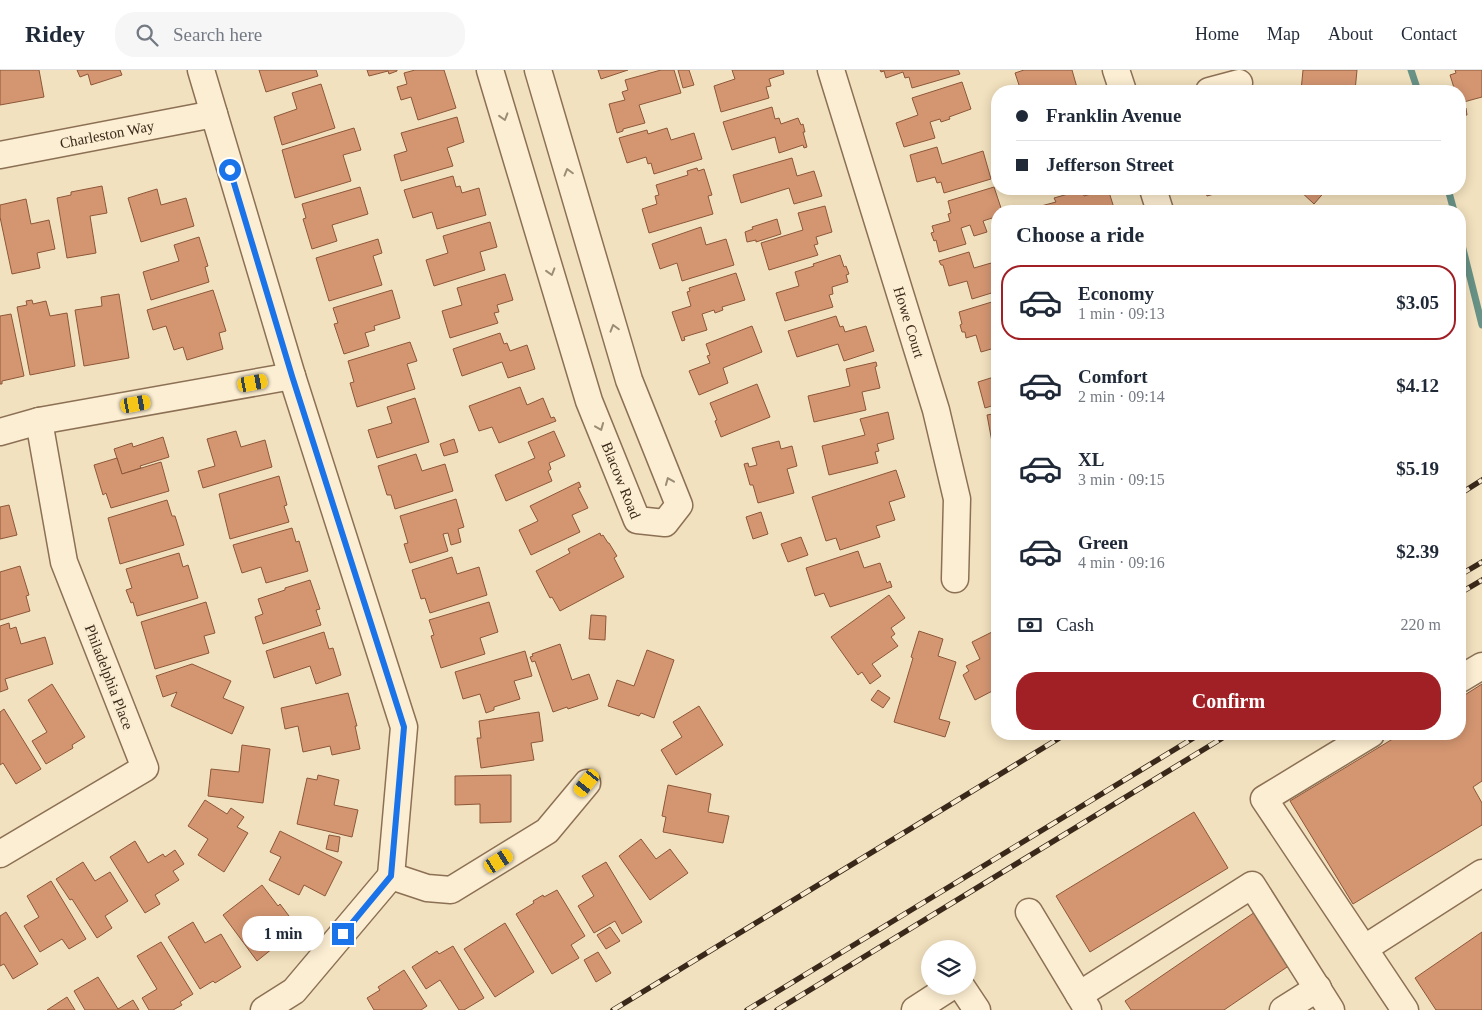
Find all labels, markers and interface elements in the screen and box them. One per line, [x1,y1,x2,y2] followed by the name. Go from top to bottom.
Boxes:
[115,12,465,57] search box
[25,21,85,47] text: Ridey
[133,21,161,49] icon: search
[173,24,262,45] text: Search here
[1195,24,1239,44] text: Home
[1267,24,1300,44] text: Map
[1328,24,1373,44] text: About
[1401,24,1457,44] text: Contact
[1046,105,1181,126] text: Franklin Avenue
[499,112,509,120] one-way arrow
[59,118,156,151] street label: Charleston Way
[1046,154,1174,175] text: Jefferson Street
[219,159,241,181] route start
[563,169,573,177] one-way arrow
[1016,222,1144,247] text: Choose a ride
[545,268,555,276] one-way arrow
[1018,280,1063,325] icon: car
[1078,283,1154,304] text: Economy
[890,285,928,361] street label: Howe Court
[1396,292,1439,313] text: $3.05
[1078,305,1165,322] text: 1 min · 09:13
[609,325,619,333] one-way arrow
[1018,363,1063,408] icon: car
[1078,366,1148,387] text: Comfort
[236,373,269,393] car
[1396,375,1439,396] text: $4.12
[1078,388,1165,405] text: 2 min · 09:14
[119,394,152,414] car
[594,422,604,431] one-way arrow
[598,440,644,521] street label: Blacow Road
[1018,446,1063,491] icon: car
[1078,449,1104,470] text: XL
[1396,458,1439,479] text: $5.19
[1078,471,1165,488] text: 3 min · 09:15
[665,477,676,486] one-way arrow
[1018,529,1063,574] icon: car
[1078,532,1128,553] text: Green
[1396,541,1439,562] text: $2.39
[1078,554,1165,571] text: 4 min · 09:16
[1016,611,1044,639] icon: cash
[1056,614,1094,635] text: Cash
[1401,616,1441,633] text: 220 m
[82,622,137,732] street label: Philadelphia Place
[1016,672,1441,730] button: Confirm
[571,767,602,799] car
[482,847,515,875] car
[243,916,326,952] callout: 1 min
[332,923,354,945] route end
[264,925,302,942] text: 1 min
[921,940,976,995] map controls
[921,940,976,995] button: layers

